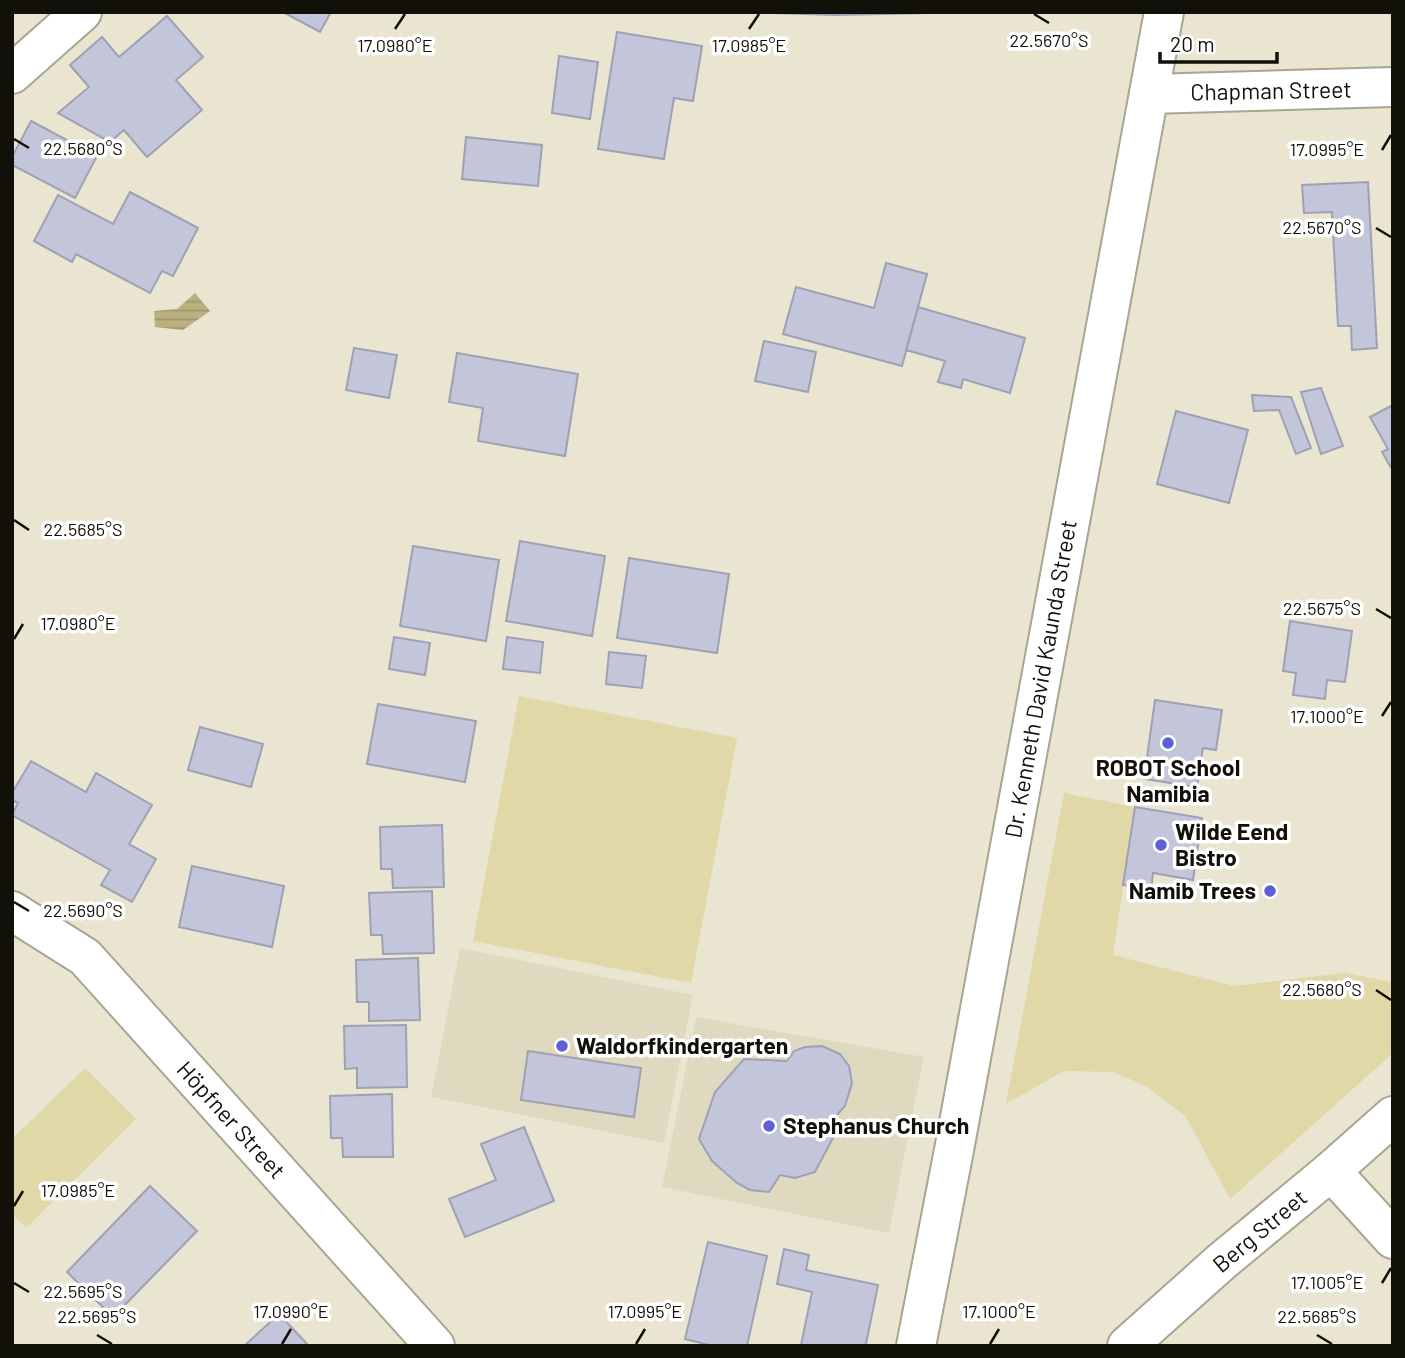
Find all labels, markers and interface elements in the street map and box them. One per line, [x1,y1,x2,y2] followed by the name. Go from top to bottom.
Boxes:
[1160,21,1277,65] scale bar
[1010,29,1088,51] text: 22.5670°S
[1170,31,1215,56] text: 20 m
[357,34,433,56] text: 17.0980°E
[712,34,786,56] text: 17.0985°E
[1190,75,1352,105] street label: Chapman Street
[43,137,123,159] text: 22.5680°S
[1290,138,1364,160] text: 17.0995°E
[1283,216,1361,238] text: 22.5670°S
[44,518,122,540] text: 22.5685°S
[998,518,1082,840] street label: Dr. Kenneth David Kaunda Street
[1283,597,1361,619] text: 22.5675°S
[40,612,116,634] text: 17.0980°E
[1290,705,1364,727] text: 17.1000°E
[1160,735,1176,751] marker: ROBOT School Namibia
[1096,753,1240,807] place label: ROBOT School Namibia
[1175,817,1288,871] place label: Wilde Eend Bistro
[1153,837,1169,853] marker: Wilde Eend Bistro
[1129,876,1256,904] place label: Namib Trees
[1262,883,1278,899] marker: Namib Trees
[43,899,123,921] text: 22.5690°S
[1282,978,1362,1000] text: 22.5680°S
[576,1031,788,1059] place label: Waldorfkindergarten
[554,1038,570,1054] marker: Waldorfkindergarten
[172,1055,292,1184] street label: Höpfner Street
[783,1111,969,1139] place label: Stephanus Church
[761,1118,777,1134] marker: Stephanus Church
[41,1179,115,1201] text: 17.0985°E
[1207,1183,1312,1278] street label: Berg Street
[1291,1271,1363,1293] text: 17.1005°E
[44,1280,122,1302] text: 22.5695°S
[253,1300,329,1322] text: 17.0990°E
[608,1300,682,1322] text: 17.0995°E
[962,1300,1036,1322] text: 17.1000°E
[58,1305,136,1327] text: 22.5695°S
[1278,1305,1356,1327] text: 22.5685°S

